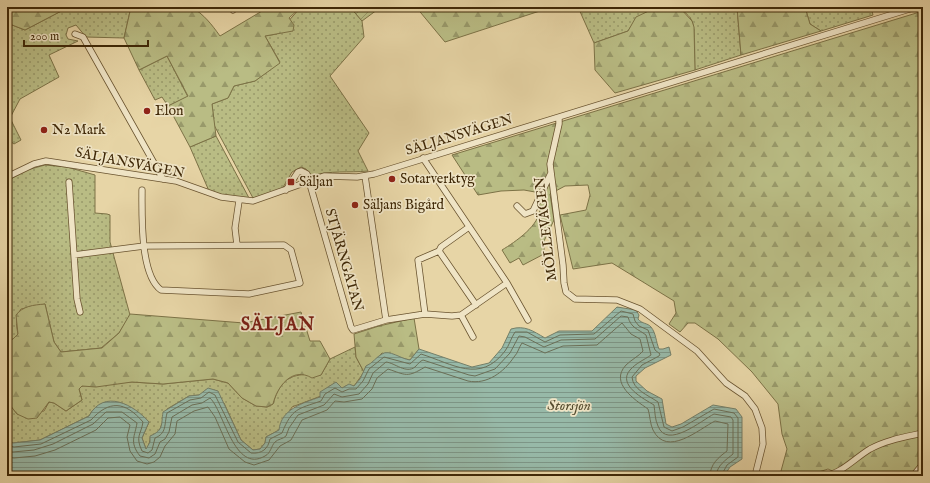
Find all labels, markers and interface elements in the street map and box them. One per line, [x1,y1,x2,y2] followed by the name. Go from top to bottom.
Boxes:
[24,22,148,48] scale bar
[30,29,59,44] text: 200 m
[155,102,184,120] place label: Elon
[142,106,152,116] marker: Elon
[403,109,515,160] street label: SÄLJANSVÄGEN
[52,121,106,139] place label: N2 Mark
[39,125,49,135] marker: N2 Mark
[74,143,186,182] street label: SÄLJANSVÄGEN
[400,170,475,188] place label: Sotarverktyg
[299,173,333,191] place label: Säljan
[387,174,397,184] marker: Sotarverktyg
[530,176,561,282] street label: MÖLLEVÄGEN
[286,177,296,187] marker: Säljan
[363,196,445,214] place label: Säljans Bigård
[350,200,360,210] marker: Säljans Bigård
[321,206,368,314] street label: STJÄRNGATAN
[241,312,315,337] district label: SÄLJAN
[547,396,591,415] water label: Storsjön

